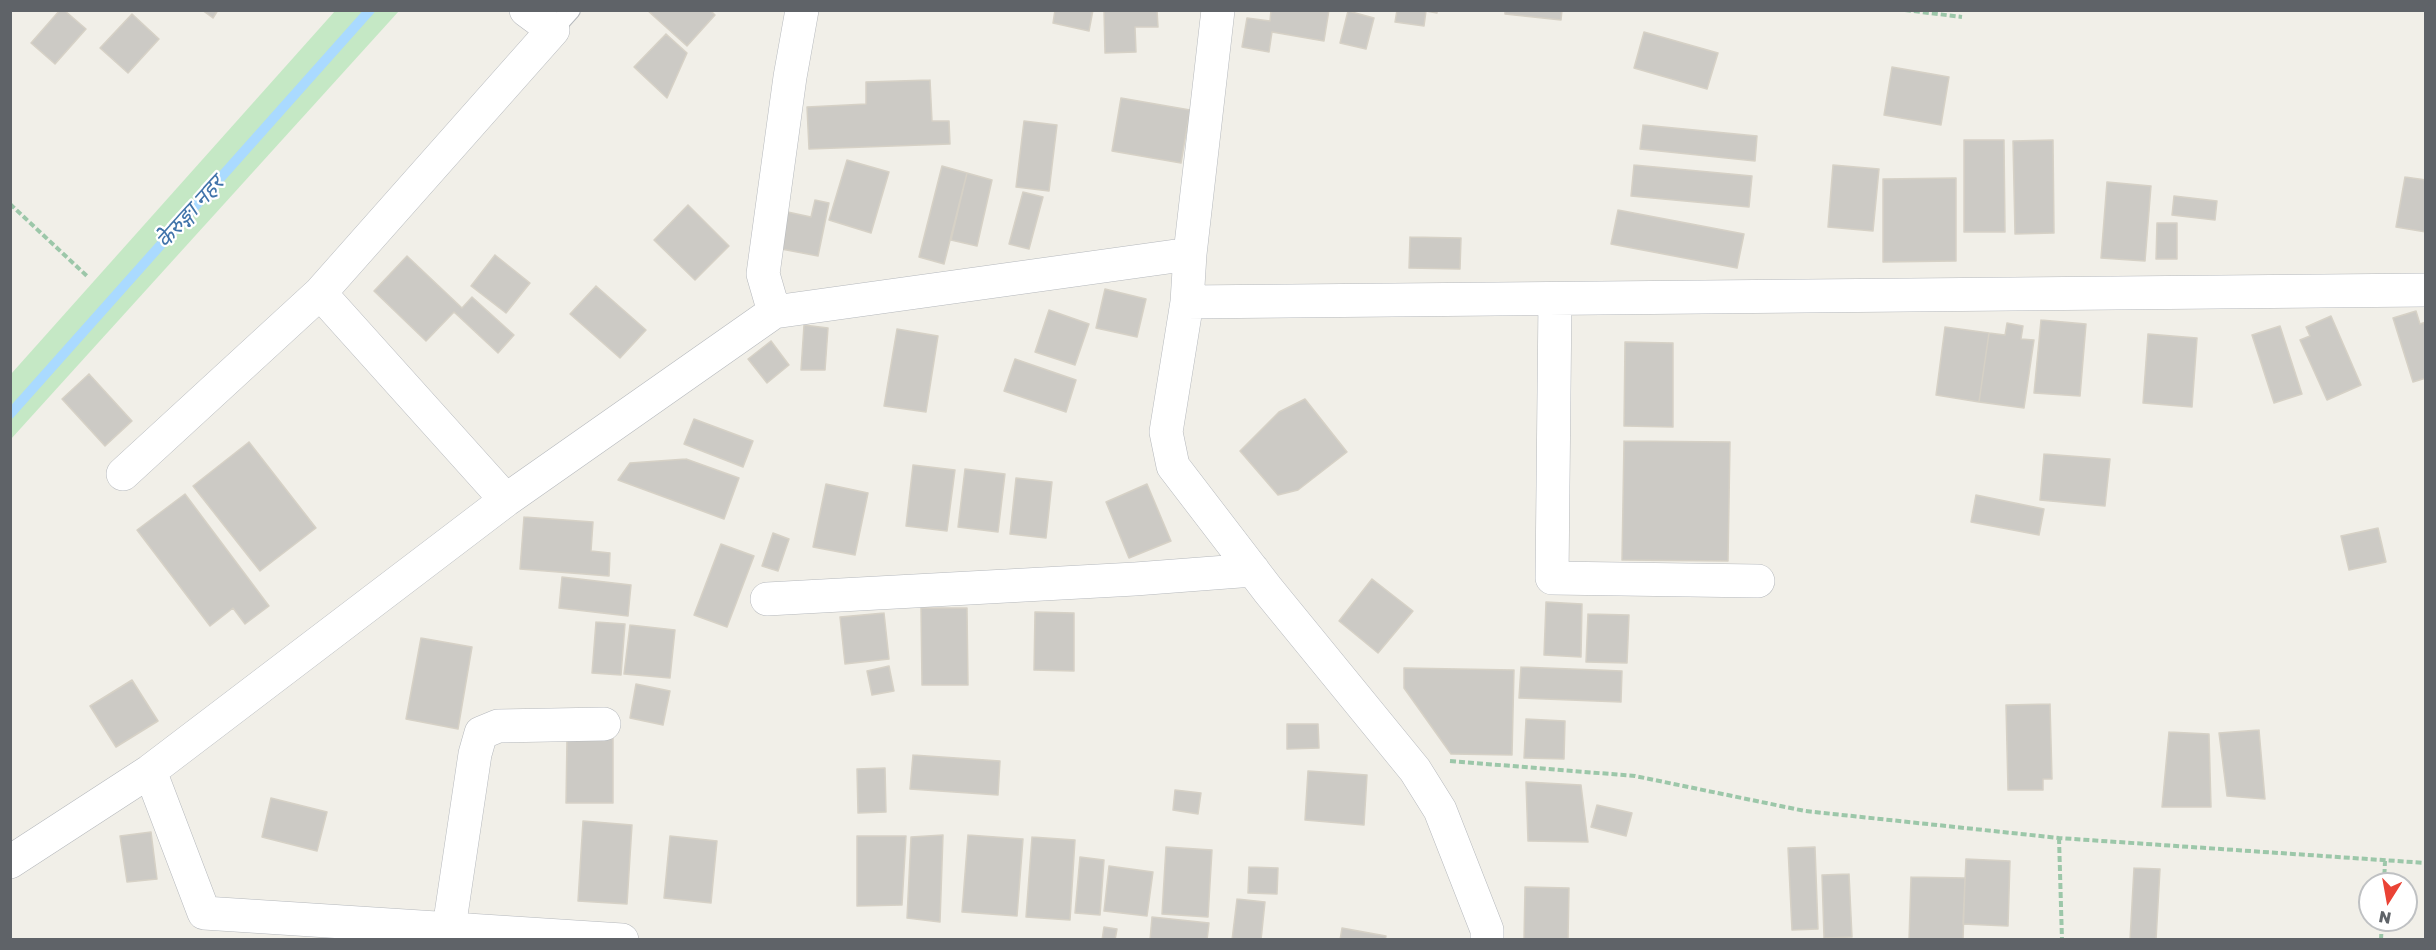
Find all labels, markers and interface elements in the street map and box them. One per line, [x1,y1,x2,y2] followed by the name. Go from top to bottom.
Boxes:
[151,170,229,254] water label: केेरुङ्गा नहर
[2358,872,2418,932] north arrow
[2377,907,2393,929] text: N

